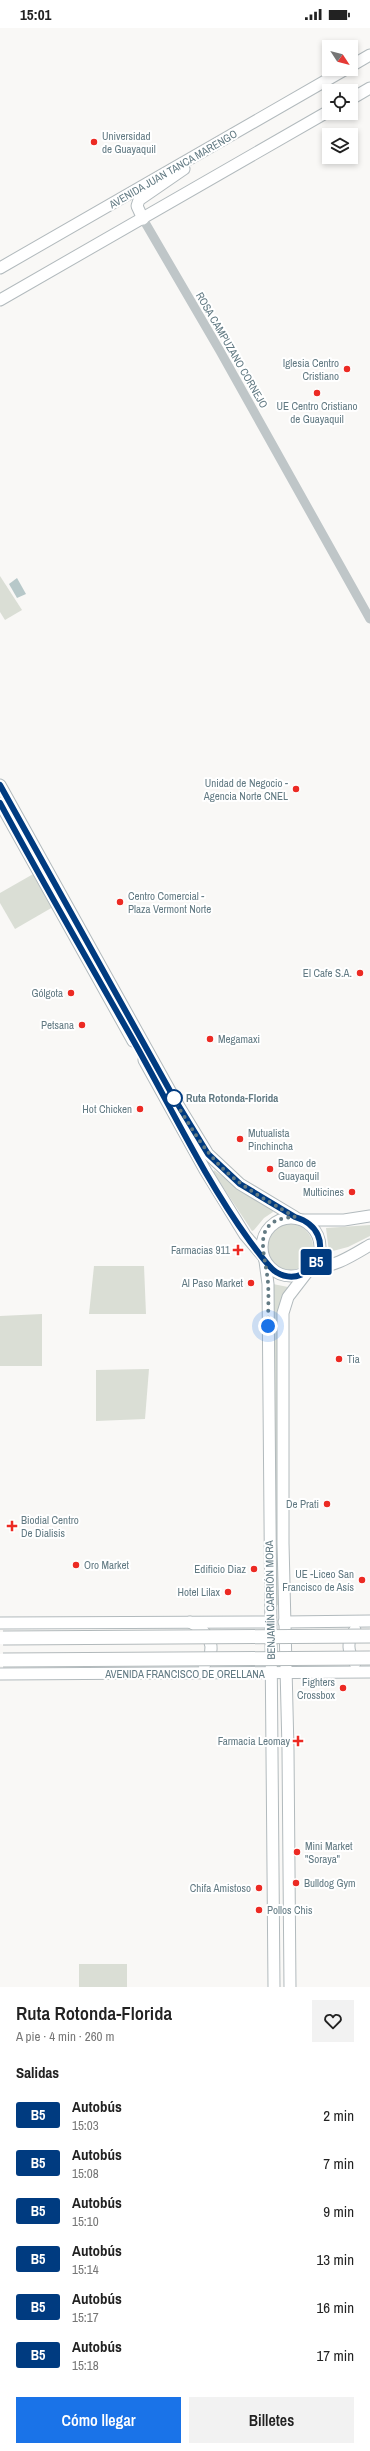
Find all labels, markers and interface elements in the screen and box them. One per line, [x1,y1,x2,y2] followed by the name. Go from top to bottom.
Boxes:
[20,4,51,25] text: 15:01
[322,40,358,76] north arrow
[322,40,358,164] map controls
[322,84,358,120] button: locate
[106,127,239,212] street label: AVENIDA JUAN TANCA MARENGO
[322,128,358,164] button: layers
[102,129,156,156] place label: Universidad de Guayaquil
[89,137,99,147] marker: Universidad de Guayaquil
[193,289,271,411] street label: ROSA CAMPUZANO CORNEJO
[283,356,339,383] place label: Iglesia Centro Cristiano
[342,364,352,374] marker: Iglesia Centro Cristiano
[312,388,322,398] marker: UE Centro Cristiano de Guayaquil
[276,399,358,426] place label: UE Centro Cristiano de Guayaquil
[203,776,288,803] place label: Unidad de Negocio - Agencia Norte CNEL
[291,784,301,794] marker: Unidad de Negocio - Agencia Norte CNEL
[128,889,211,916] place label: Centro Comercial - Plaza Vermont Norte
[115,897,125,907] marker: Centro Comercial - Plaza Vermont Norte
[303,966,352,980] place label: El Cafe S.A.
[355,968,365,978] marker: El Cafe S.A.
[31,986,63,1000] place label: Gólgota
[66,988,76,998] marker: Gólgota
[41,1018,74,1032] place label: Petsana
[77,1020,87,1030] marker: Petsana
[218,1032,260,1046] place label: Megamaxi
[205,1034,215,1044] marker: Megamaxi
[165,1089,183,1107] marker: Ruta Rotonda-Florida
[186,1091,278,1105] place label: Ruta Rotonda-Florida
[82,1102,132,1116] place label: Hot Chicken
[135,1104,145,1114] marker: Hot Chicken
[248,1126,293,1153] place label: Mutualista Pinchincha
[235,1134,245,1144] marker: Mutualista Pinchincha
[278,1156,319,1183] place label: Banco de Guayaquil
[265,1164,275,1174] marker: Banco de Guayaquil
[303,1185,344,1199] place label: Multicines
[347,1187,357,1197] marker: Multicines
[171,1243,230,1257] place label: Farmacias 911
[233,1245,243,1255] marker: Farmacias 911
[298,1249,334,1275] line badge: B5
[309,1253,323,1271] text: B5
[181,1276,243,1290] place label: Al Paso Market
[246,1278,256,1288] marker: Al Paso Market
[258,1316,278,1336] your location
[347,1352,360,1366] place label: Tia
[334,1354,344,1364] marker: Tia
[286,1497,319,1511] place label: De Prati
[322,1499,332,1509] marker: De Prati
[21,1513,79,1540] place label: Biodial Centro De Dialisis
[6,1520,18,1532] marker: Biodial Centro De Dialisis
[262,1539,278,1660] street label: BENJAMÍN CARRIÓN MORA
[84,1558,130,1572] place label: Oro Market
[71,1560,81,1570] marker: Oro Market
[194,1562,246,1576] place label: Edificio Diaz
[249,1564,259,1574] marker: Edificio Diaz
[282,1567,354,1594] place label: UE -Liceo San Francisco de Asís
[357,1575,367,1585] marker: UE -Liceo San Francisco de Asís
[177,1585,220,1599] place label: Hotel Lilax
[223,1587,233,1597] marker: Hotel Lilax
[104,1667,266,1681] street label: AVENIDA FRANCISCO DE ORELLANA
[297,1675,335,1702] place label: Fighters Crossbox
[338,1683,348,1693] marker: Fighters Crossbox
[218,1734,290,1748] place label: Farmacia Leomay
[293,1736,303,1746] marker: Farmacia Leomay
[305,1839,353,1866] place label: Mini Market "Soraya"
[292,1847,302,1857] marker: Mini Market "Soraya"
[304,1876,356,1890] place label: Bulldog Gym
[291,1878,301,1888] marker: Bulldog Gym
[190,1881,251,1895] place label: Chifa Amistoso
[254,1883,264,1893] marker: Chifa Amistoso
[267,1903,313,1917] place label: Pollos Chis
[254,1905,264,1915] marker: Pollos Chis
[16,2000,172,2026] text: Ruta Rotonda-Florida
[312,2000,354,2042] button: heart
[16,2028,114,2045] text: A pie · 4 min · 260 m
[16,2062,59,2083] text: Salidas
[72,2096,122,2117] text: Autobús
[323,2105,354,2126] text: 2 min
[31,2106,45,2124] text: B5
[72,2117,99,2134] text: 15:03
[72,2144,122,2165] text: Autobús
[323,2153,354,2174] text: 7 min
[31,2154,45,2172] text: B5
[72,2165,99,2182] text: 15:08
[72,2192,122,2213] text: Autobús
[323,2201,354,2222] text: 9 min
[31,2202,45,2220] text: B5
[72,2213,99,2230] text: 15:10
[72,2240,122,2261] text: Autobús
[316,2249,354,2270] text: 13 min
[31,2250,45,2268] text: B5
[72,2261,99,2278] text: 15:14
[72,2288,122,2309] text: Autobús
[316,2297,354,2318] text: 16 min
[31,2298,45,2316] text: B5
[72,2309,99,2326] text: 15:17
[72,2336,122,2357] text: Autobús
[316,2345,354,2366] text: 17 min
[31,2346,45,2364] text: B5
[72,2357,99,2374] text: 15:18
[16,2397,181,2443] button: Cómo llegar
[189,2397,354,2443] button: Billetes

